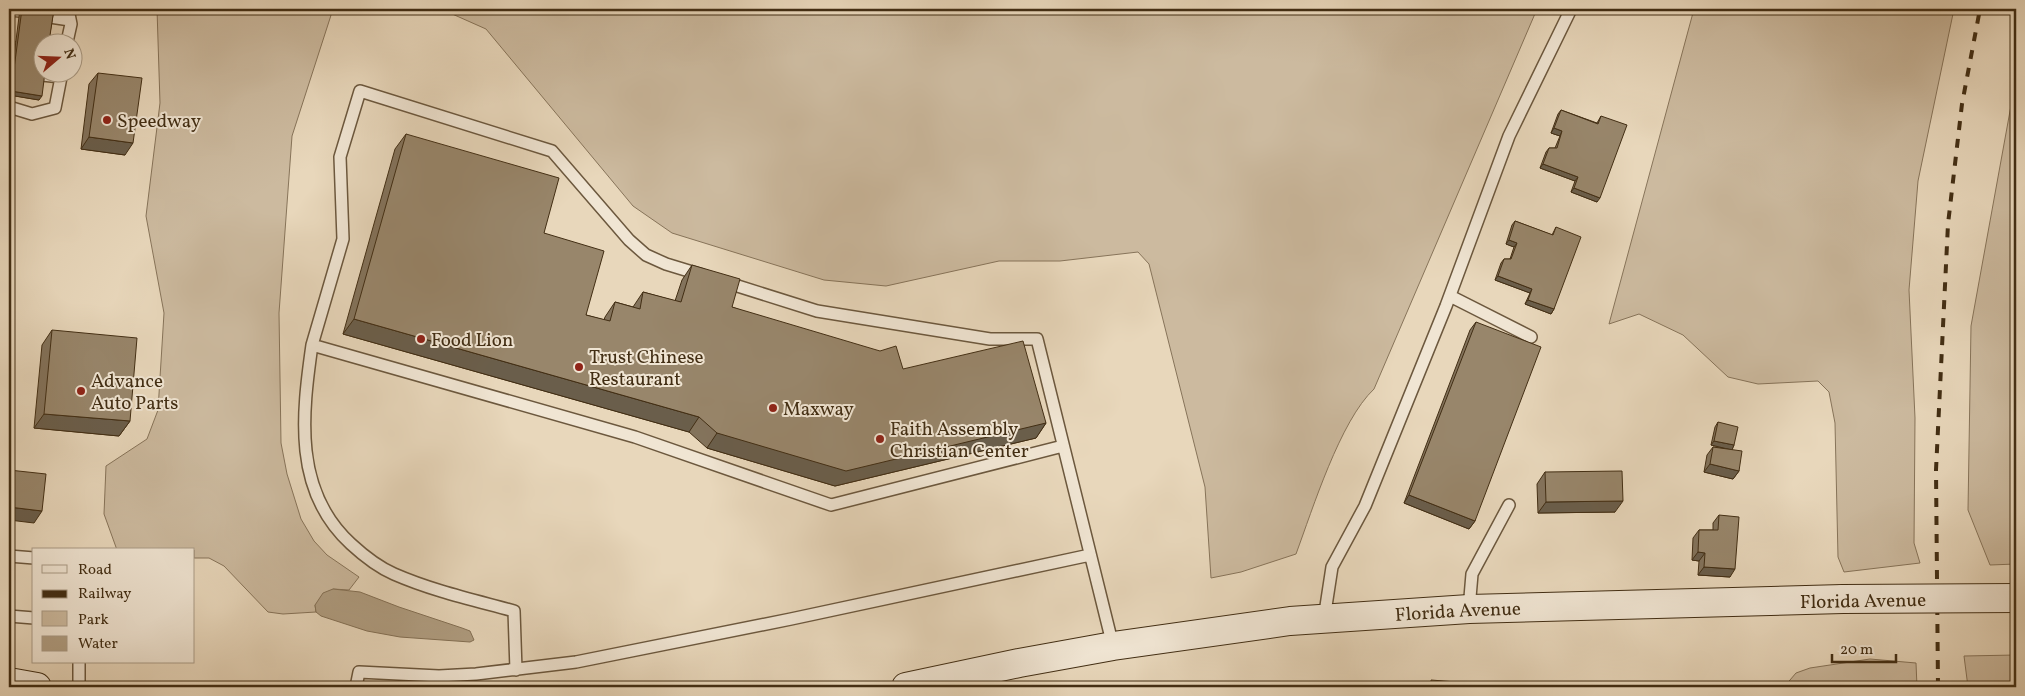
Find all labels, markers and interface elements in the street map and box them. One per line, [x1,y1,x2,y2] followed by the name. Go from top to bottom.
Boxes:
[32,32,82,82] north arrow
[58,46,80,62] text: N
[117,109,201,135] place label: Speedway
[101,114,113,126] marker: Speedway
[431,328,513,354] place label: Food Lion
[415,333,427,345] marker: Food Lion
[589,345,704,393] place label: Trust Chinese Restaurant
[573,361,585,373] marker: Trust Chinese Restaurant
[91,369,178,417] place label: Advance Auto Parts
[75,385,87,397] marker: Advance Auto Parts
[783,397,854,423] place label: Maxway
[767,402,779,414] marker: Maxway
[890,417,1029,465] place label: Faith Assembly Christian Center
[874,433,886,445] marker: Faith Assembly Christian Center
[32,548,195,664] legend
[78,560,112,581] text: Road
[78,584,131,605] text: Railway
[1800,588,1926,616] street label: Florida Avenue
[1394,597,1521,629] street label: Florida Avenue
[78,610,109,631] text: Park
[1832,631,1896,663] scale bar
[78,634,118,655] text: Water
[1840,640,1873,661] text: 20 m

